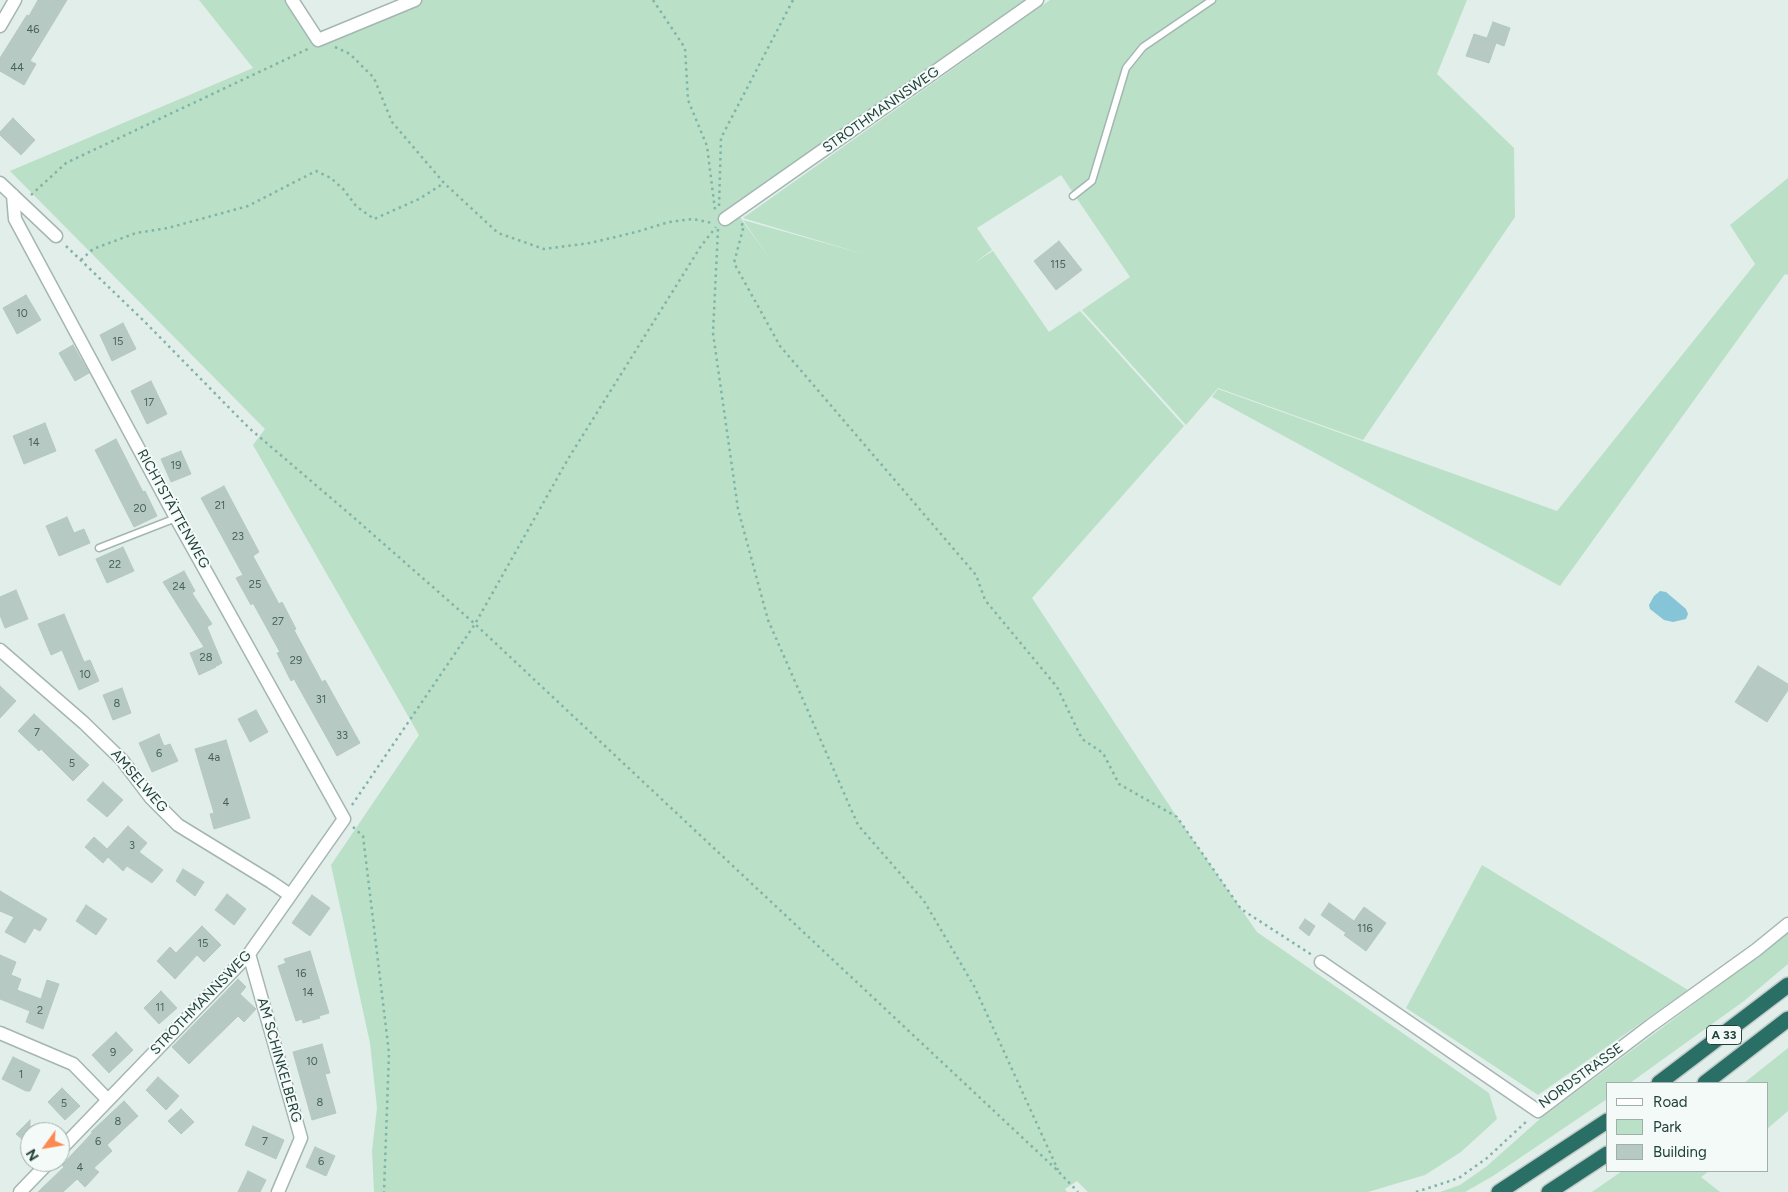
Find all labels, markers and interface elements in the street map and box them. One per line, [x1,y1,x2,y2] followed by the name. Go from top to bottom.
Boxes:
[26,23,40,37] house number: 46
[10,61,24,75] house number: 44
[820,64,942,156] street label: STROTHMANNSWEG
[1050,258,1066,272] house number: 115
[16,307,28,321] house number: 10
[113,335,123,349] house number: 15
[144,396,154,410] house number: 17
[28,436,40,450] house number: 14
[133,446,213,572] street label: RICHTSTÄTTENWEG
[171,459,181,473] house number: 19
[215,499,225,513] house number: 21
[133,502,147,516] house number: 20
[232,530,244,544] house number: 23
[109,558,121,572] house number: 22
[249,578,261,592] house number: 25
[173,580,185,594] house number: 24
[272,615,284,629] house number: 27
[200,651,212,665] house number: 28
[290,654,302,668] house number: 29
[79,668,91,682] house number: 10
[316,693,326,707] house number: 31
[114,697,120,711] house number: 8
[34,726,40,740] house number: 7
[336,729,348,743] house number: 33
[107,746,171,816] street label: AMSELWEG
[156,747,162,761] house number: 6
[208,751,220,765] house number: 4a
[69,757,75,771] house number: 5
[223,796,229,810] house number: 4
[129,839,135,853] house number: 3
[1357,922,1373,936] house number: 116
[198,937,208,951] house number: 15
[147,948,255,1058] street label: STROTHMANNSWEG
[296,967,306,981] house number: 16
[302,986,314,1000] house number: 14
[253,996,305,1124] street label: AM SCHINKELBERG
[155,1001,165,1015] house number: 11
[37,1004,43,1018] house number: 2
[1706,1026,1742,1044] road number: A 33
[1536,1040,1626,1112] street label: NORDSTRASSE
[110,1046,116,1060] house number: 9
[306,1055,318,1069] house number: 10
[19,1068,23,1082] house number: 1
[1606,1082,1768,1172] legend
[1653,1093,1688,1111] text: Road
[317,1096,323,1110] house number: 8
[61,1097,67,1111] house number: 5
[115,1115,121,1129] house number: 8
[1653,1118,1682,1136] text: Park
[20,1122,70,1172] north arrow
[95,1135,101,1149] house number: 6
[262,1135,268,1149] house number: 7
[1653,1143,1707,1161] text: Building
[23,1146,43,1164] text: N
[318,1155,324,1169] house number: 6
[77,1161,83,1175] house number: 4

